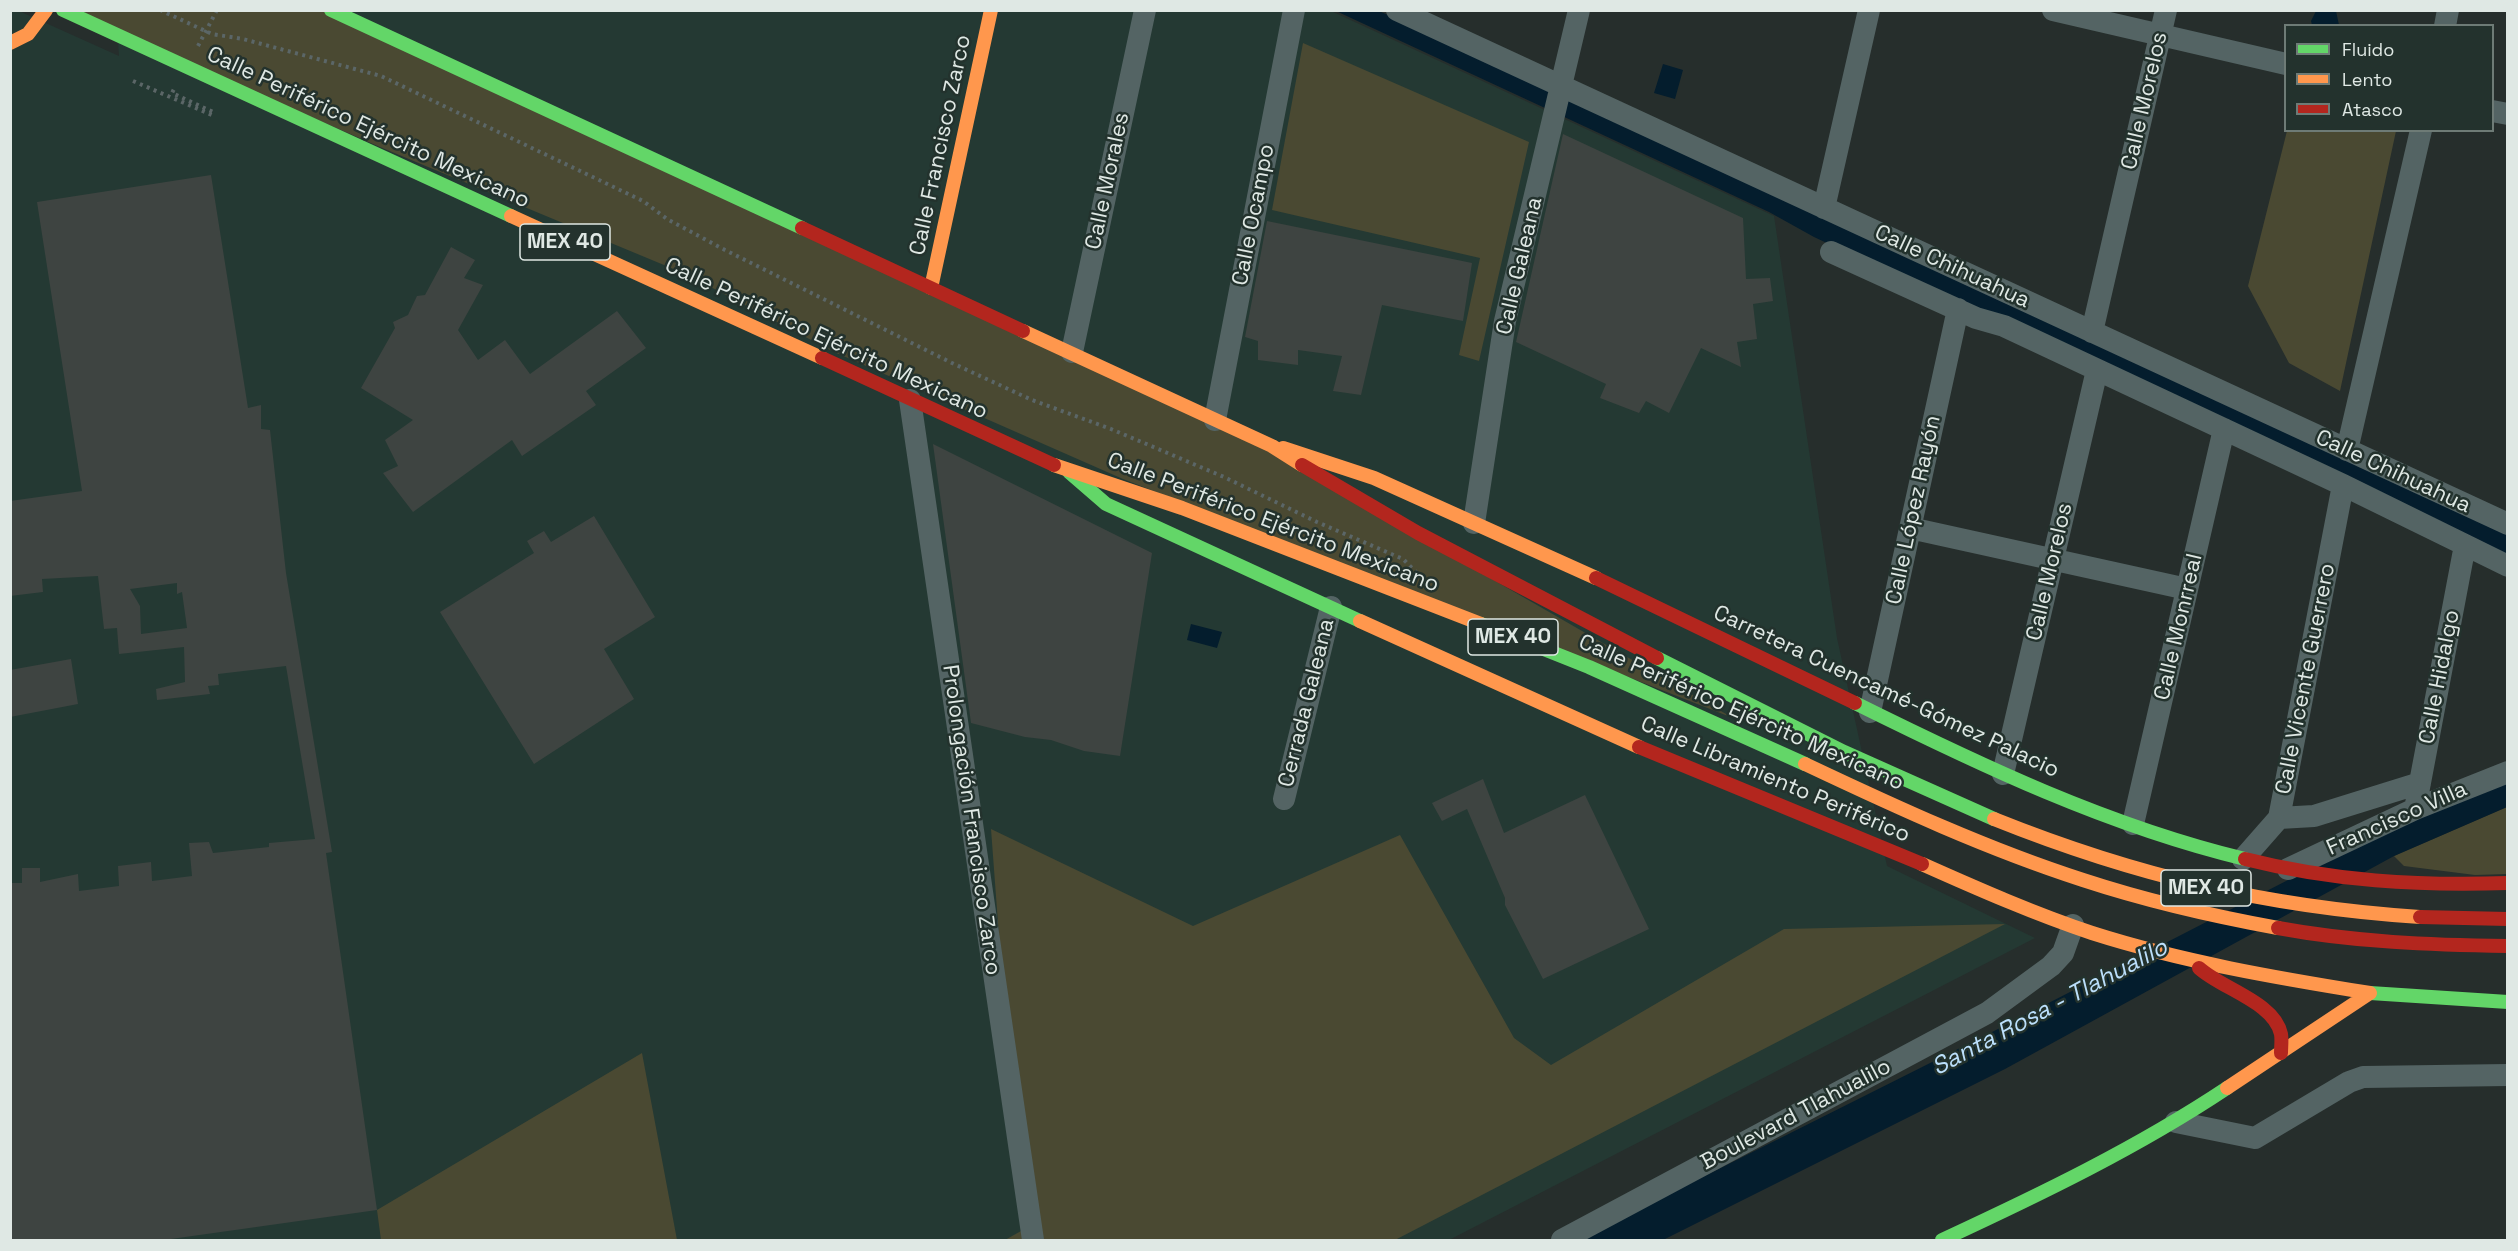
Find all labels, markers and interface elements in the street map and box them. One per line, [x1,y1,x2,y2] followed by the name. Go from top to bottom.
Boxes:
[2284,24,2494,132] legend
[2116,30,2174,172] street label: Calle Morelos
[905,32,977,258] street label: Calle Francisco Zarco
[2342,38,2394,61] text: Fluido
[202,41,534,215] street label: Calle Periférico Ejército Mexicano
[2342,68,2392,91] text: Lento
[2342,98,2403,121] text: Atasco
[1081,110,1135,252] street label: Calle Morales
[1227,142,1281,288] street label: Calle Ocampo
[1491,195,1549,337] street label: Calle Galeana
[1870,220,2034,314] street label: Calle Chihuahua
[520,224,610,260] road number: MEX 40
[660,252,992,426] street label: Calle Periférico Ejército Mexicano
[1881,413,1947,607] street label: Calle López Rayón
[2311,425,2475,519] street label: Calle Chihuahua
[1103,447,1443,599] street label: Calle Periférico Ejército Mexicano
[2021,501,2079,643] street label: Calle Morelos
[2149,551,2209,703] street label: Calle Monrreal
[2271,561,2341,797] street label: Calle Vicente Guerrero
[1709,600,2063,784] street label: Carretera Cuencamé-Gómez Palacio
[2414,608,2466,746] street label: Calle Hidalgo
[1273,616,1341,790] street label: Cerrada Galeana
[1468,619,1558,655] road number: MEX 40
[1574,629,1908,797] street label: Calle Periférico Ejército Mexicano
[936,663,1006,977] street label: Prolongación Francisco Zarco
[1636,711,1914,849] street label: Calle Libramiento Periférico
[2323,776,2471,862] street label: Francisco Villa
[2161,870,2251,906] road number: MEX 40
[1927,934,2173,1082] water label: Santa Rosa - Tlahualilo
[1696,1054,1896,1176] street label: Boulevard Tlahualilo

